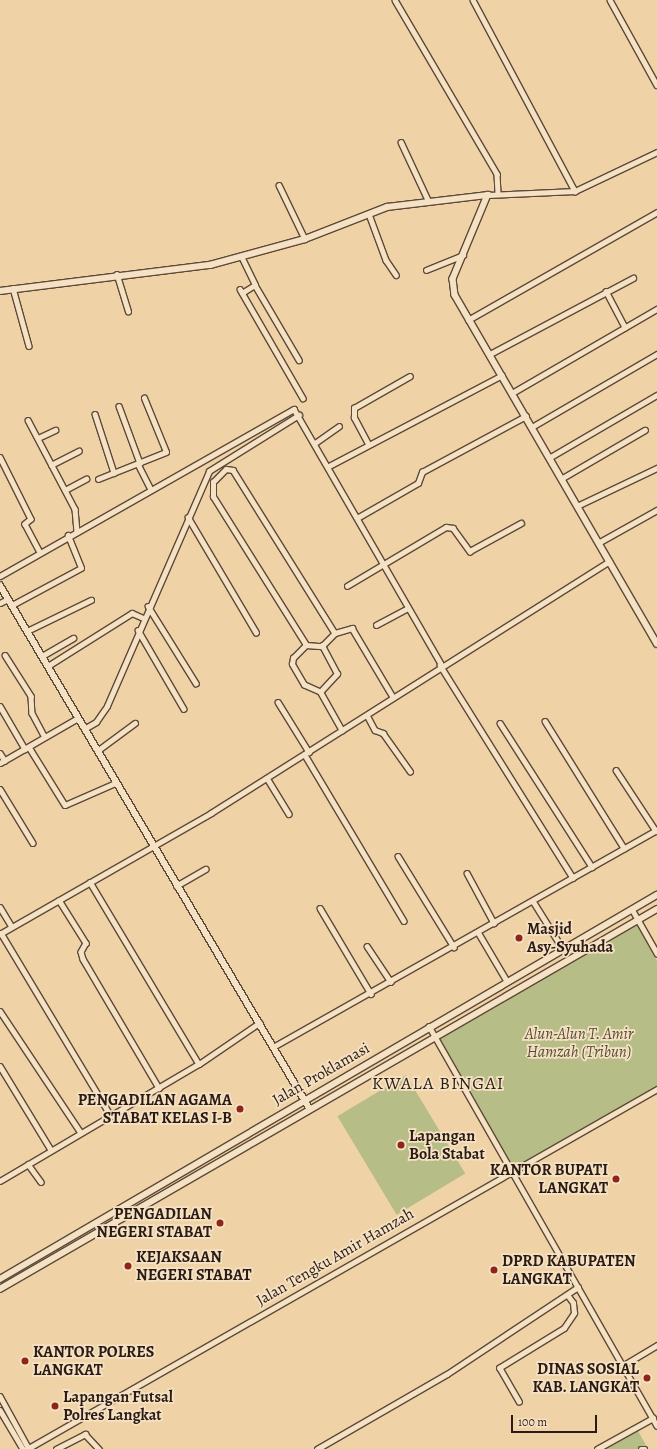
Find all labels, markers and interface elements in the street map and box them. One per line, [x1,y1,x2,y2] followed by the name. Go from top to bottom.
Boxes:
[527,919,613,957] place label: Masjid Asy-Syuhada
[514,933,524,943] marker: Masjid Asy-Syuhada
[525,1024,633,1062] park label: Alun-Alun T. Amir Hamzah (Tribun)
[269,1038,373,1110] street label: Jalan Proklamasi
[372,1072,504,1094] district label: KWALA BINGAI
[78,1090,232,1128] place label: PENGADILAN AGAMA STABAT KELAS I-B
[235,1104,245,1114] marker: PENGADILAN AGAMA STABAT KELAS I-B
[409,1126,485,1164] place label: Lapangan Bola Stabat
[396,1140,406,1150] marker: Lapangan Bola Stabat
[490,1160,608,1198] place label: KANTOR BUPATI LANGKAT
[611,1174,621,1184] marker: KANTOR BUPATI LANGKAT
[96,1204,212,1242] place label: PENGADILAN NEGERI STABAT
[253,1204,417,1310] street label: Jalan Tengku Amir Hamzah
[215,1218,225,1228] marker: PENGADILAN NEGERI STABAT
[136,1247,252,1285] place label: KEJAKSAAN NEGERI STABAT
[502,1251,636,1289] place label: DPRD KABUPATEN LANGKAT
[123,1261,133,1271] marker: KEJAKSAAN NEGERI STABAT
[489,1265,499,1275] marker: DPRD KABUPATEN LANGKAT
[33,1342,154,1380] place label: KANTOR POLRES LANGKAT
[20,1356,30,1366] marker: KANTOR POLRES LANGKAT
[532,1359,639,1397] place label: DINAS SOSIAL KAB. LANGKAT
[642,1373,652,1383] marker: DINAS SOSIAL KAB. LANGKAT
[63,1387,173,1425] place label: Lapangan Futsal Polres Langkat
[50,1401,60,1411] marker: Lapangan Futsal Polres Langkat
[513,1407,599,1433] scale bar
[518,1414,547,1430] text: 100 m

